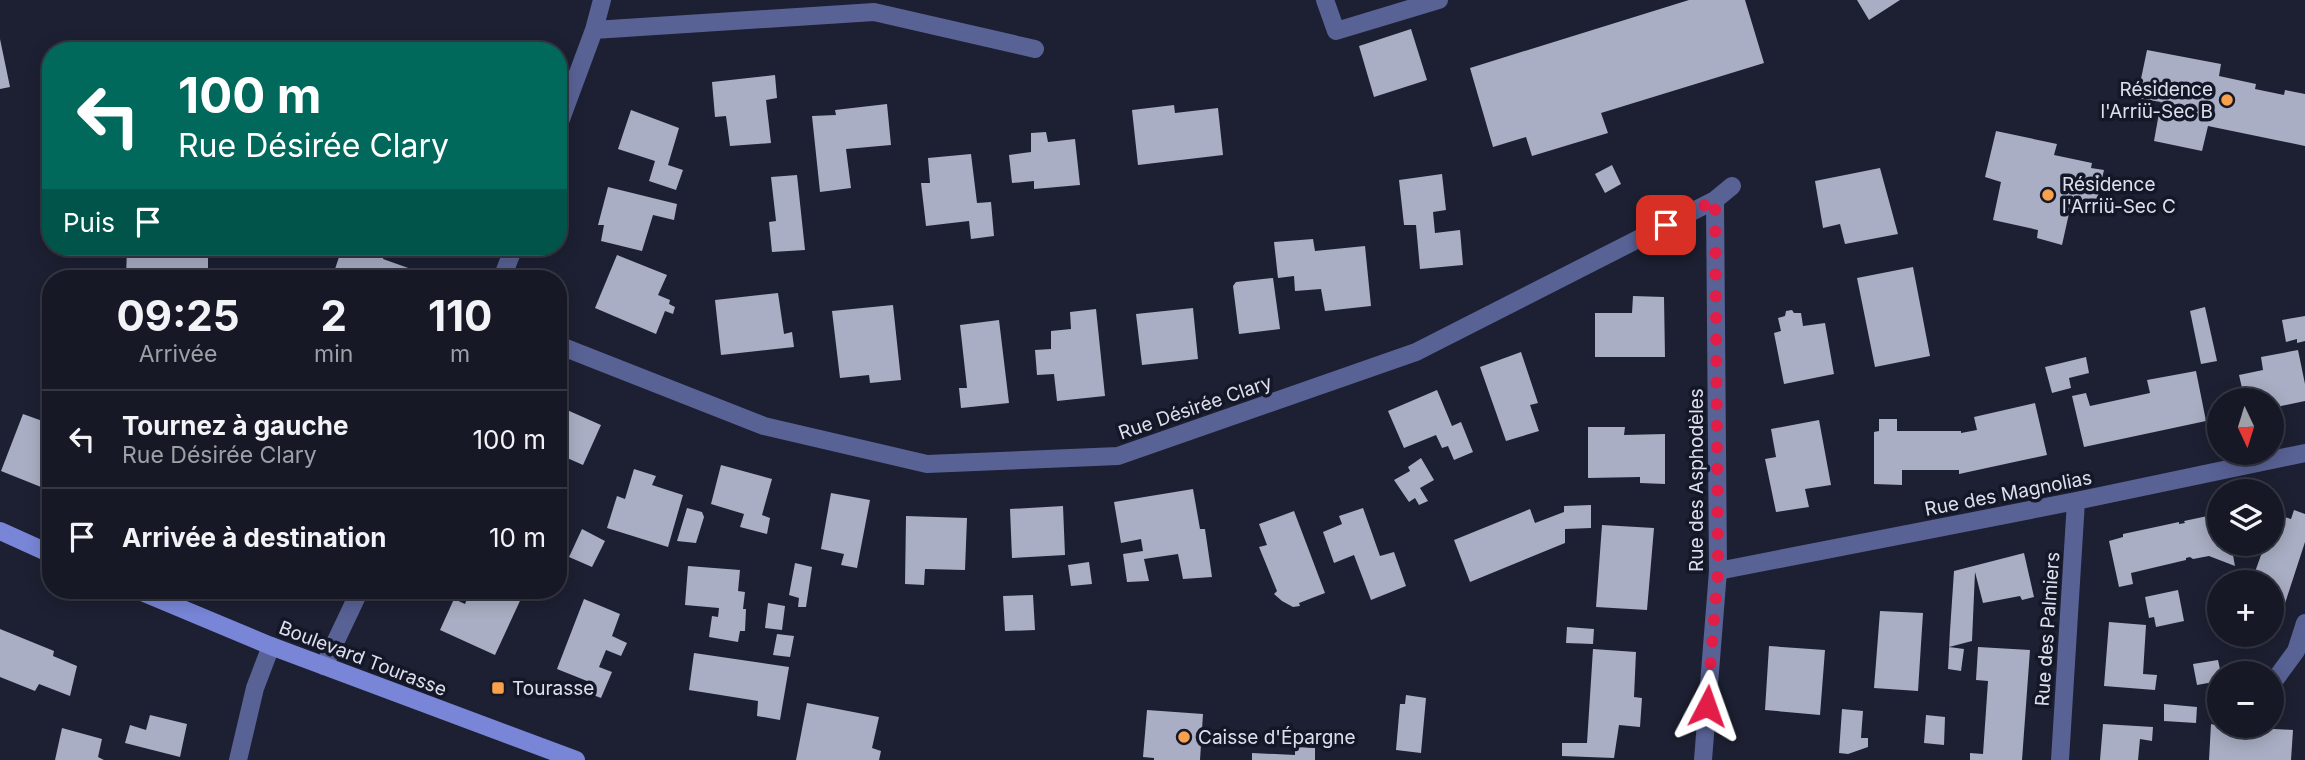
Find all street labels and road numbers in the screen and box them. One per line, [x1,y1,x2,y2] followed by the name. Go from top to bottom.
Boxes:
[1115,370,1275,445] street label: Rue Désirée Clary
[1685,388,1708,572] street label: Rue des Asphodèles
[1922,466,2094,521] street label: Rue des Magnolias
[2031,551,2064,707] street label: Rue des Palmiers
[276,616,450,701] street label: Boulevard Tourasse

